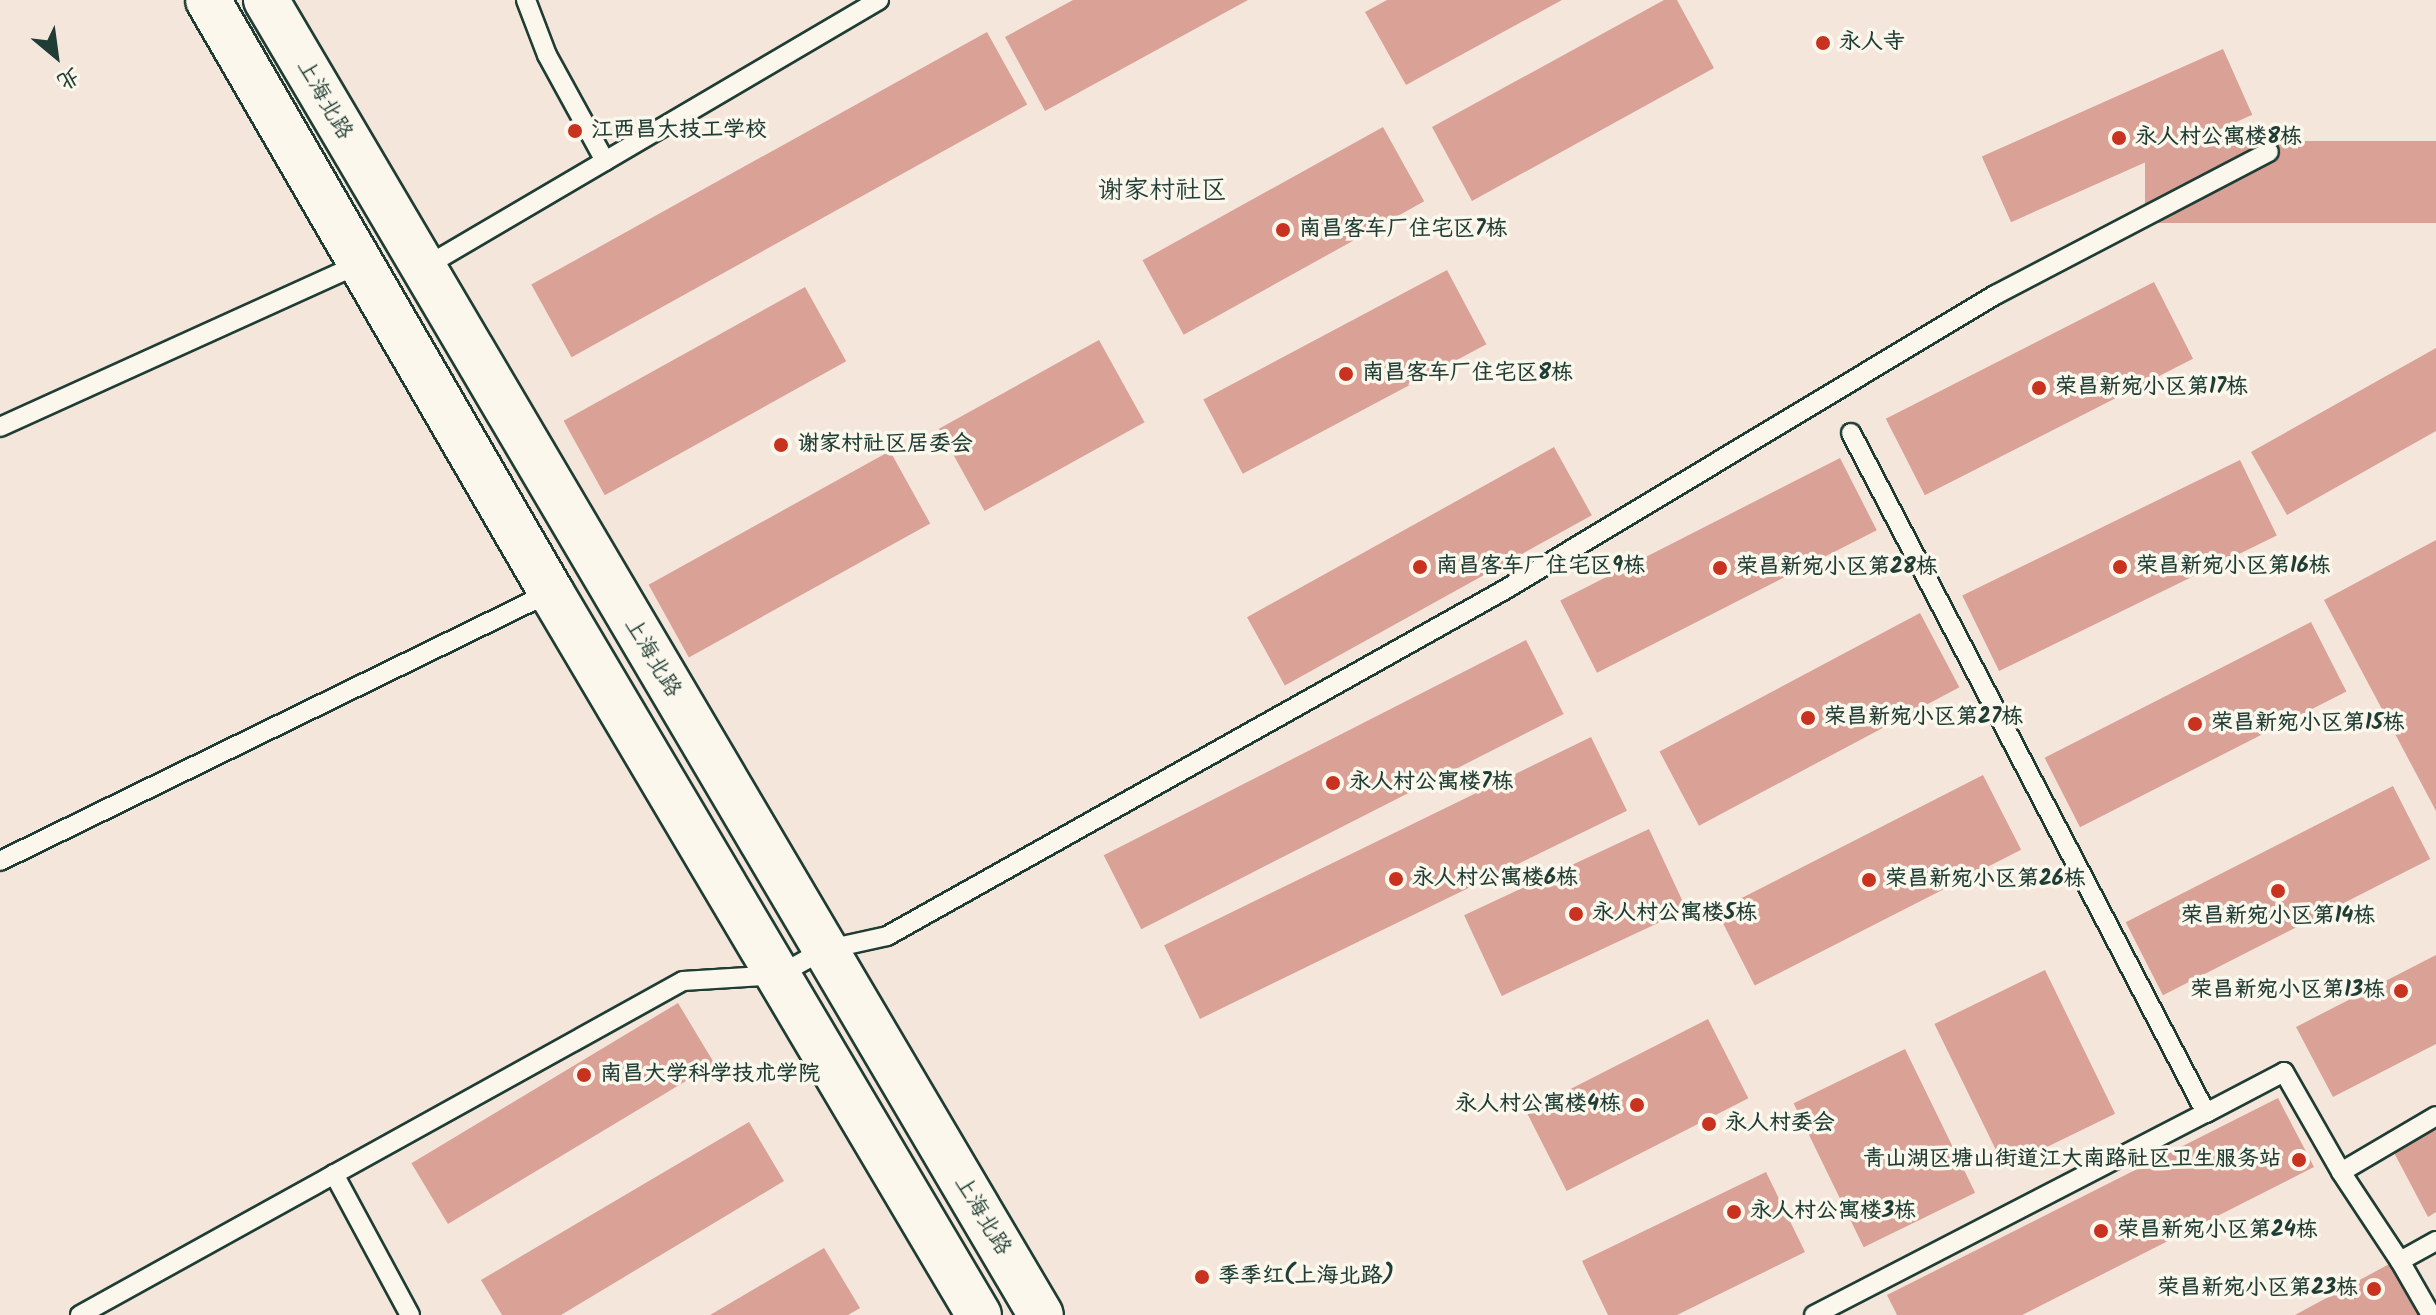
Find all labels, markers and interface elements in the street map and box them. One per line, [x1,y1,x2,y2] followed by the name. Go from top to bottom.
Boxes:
[16,16,96,96] north arrow
[1839,30,1905,56] place label: 永人寺
[1814,34,1832,52] marker: 永人寺
[291,55,357,145] street label: 上海北路
[50,57,86,98] text: 北
[591,118,767,144] place label: 江西昌大技工学校
[566,122,584,140] marker: 江西昌大技工学校
[2135,125,2302,151] place label: 永人村公寓楼8栋
[2110,129,2128,147] marker: 永人村公寓楼8栋
[1097,176,1227,208] district label: 谢家村社区
[1299,217,1507,243] place label: 南昌客车厂住宅区7栋
[1274,221,1292,239] marker: 南昌客车厂住宅区7栋
[1362,361,1573,387] place label: 南昌客车厂住宅区8栋
[1337,365,1355,383] marker: 南昌客车厂住宅区8栋
[2055,375,2248,401] place label: 荣昌新宛小区第17栋
[2030,379,2048,397] marker: 荣昌新宛小区第17栋
[797,432,973,458] place label: 谢家村社区居委会
[772,436,790,454] marker: 谢家村社区居委会
[1436,554,1645,580] place label: 南昌客车厂住宅区9栋
[2136,554,2331,580] place label: 荣昌新宛小区第16栋
[1736,555,1938,581] place label: 荣昌新宛小区第28栋
[1411,558,1429,576] marker: 南昌客车厂住宅区9栋
[2111,558,2129,576] marker: 荣昌新宛小区第16栋
[1711,559,1729,577] marker: 荣昌新宛小区第28栋
[618,613,686,703] street label: 上海北路
[1824,705,2023,731] place label: 荣昌新宛小区第27栋
[1799,709,1817,727] marker: 荣昌新宛小区第27栋
[2211,711,2405,737] place label: 荣昌新宛小区第15栋
[2186,715,2204,733] marker: 荣昌新宛小区第15栋
[1349,770,1513,796] place label: 永人村公寓楼7栋
[1324,774,1342,792] marker: 永人村公寓楼7栋
[1412,866,1578,892] place label: 永人村公寓楼6栋
[1885,867,2086,893] place label: 荣昌新宛小区第26栋
[1387,870,1405,888] marker: 永人村公寓楼6栋
[1860,871,1878,889] marker: 荣昌新宛小区第26栋
[2269,882,2287,900] marker: 荣昌新宛小区第14栋
[1592,901,1757,927] place label: 永人村公寓楼5栋
[2181,904,2375,930] place label: 荣昌新宛小区第14栋
[1567,905,1585,923] marker: 永人村公寓楼5栋
[2190,978,2385,1004] place label: 荣昌新宛小区第13栋
[2392,982,2410,1000] marker: 荣昌新宛小区第13栋
[600,1062,820,1088] place label: 南昌大学科学技术学院
[575,1066,593,1084] marker: 南昌大学科学技术学院
[1455,1092,1621,1118] place label: 永人村公寓楼4栋
[1628,1096,1646,1114] marker: 永人村公寓楼4栋
[1725,1111,1835,1137] place label: 永人村委会
[1700,1115,1718,1133] marker: 永人村委会
[1863,1147,2281,1173] place label: 青山湖区塘山街道江大南路社区卫生服务站
[2288,1149,2310,1171] marker: 青山湖区塘山街道江大南路社区卫生服务站
[948,1171,1016,1261] street label: 上海北路
[1750,1199,1916,1225] place label: 永人村公寓楼3栋
[1725,1203,1743,1221] marker: 永人村公寓楼3栋
[2117,1218,2318,1244] place label: 荣昌新宛小区第24栋
[2092,1222,2110,1240] marker: 荣昌新宛小区第24栋
[1218,1264,1394,1290] place label: 季季红(上海北路)
[1193,1268,1211,1286] marker: 季季红(上海北路)
[2157,1276,2358,1302] place label: 荣昌新宛小区第23栋
[2365,1280,2383,1298] marker: 荣昌新宛小区第23栋

